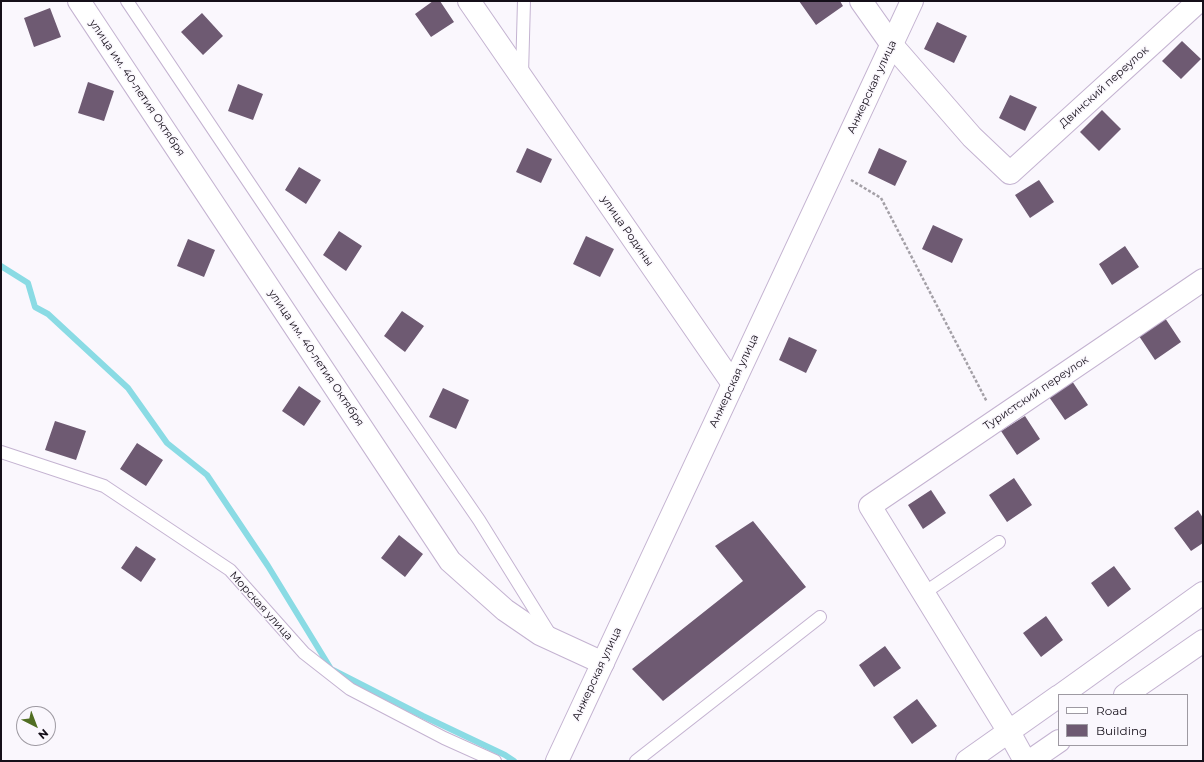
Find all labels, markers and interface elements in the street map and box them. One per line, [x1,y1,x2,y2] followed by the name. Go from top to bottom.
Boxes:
[86,17,188,159] street label: улица им. 40-летия Октября
[845,38,899,136] street label: Анжерская улица
[1057,43,1151,131] street label: Двинский переулок
[598,193,656,269] street label: улица Родины
[265,287,367,429] street label: улица им. 40-летия Октября
[707,332,761,430] street label: Анжерская улица
[981,353,1091,433] street label: Туристский переулок
[227,569,295,643] street label: Морская улица
[570,625,624,723] street label: Анжерская улица
[1058,694,1188,746] legend
[1096,703,1127,718] text: Road
[16,706,56,746] north arrow
[1096,723,1147,738] text: Building
[35,726,51,742] text: N

